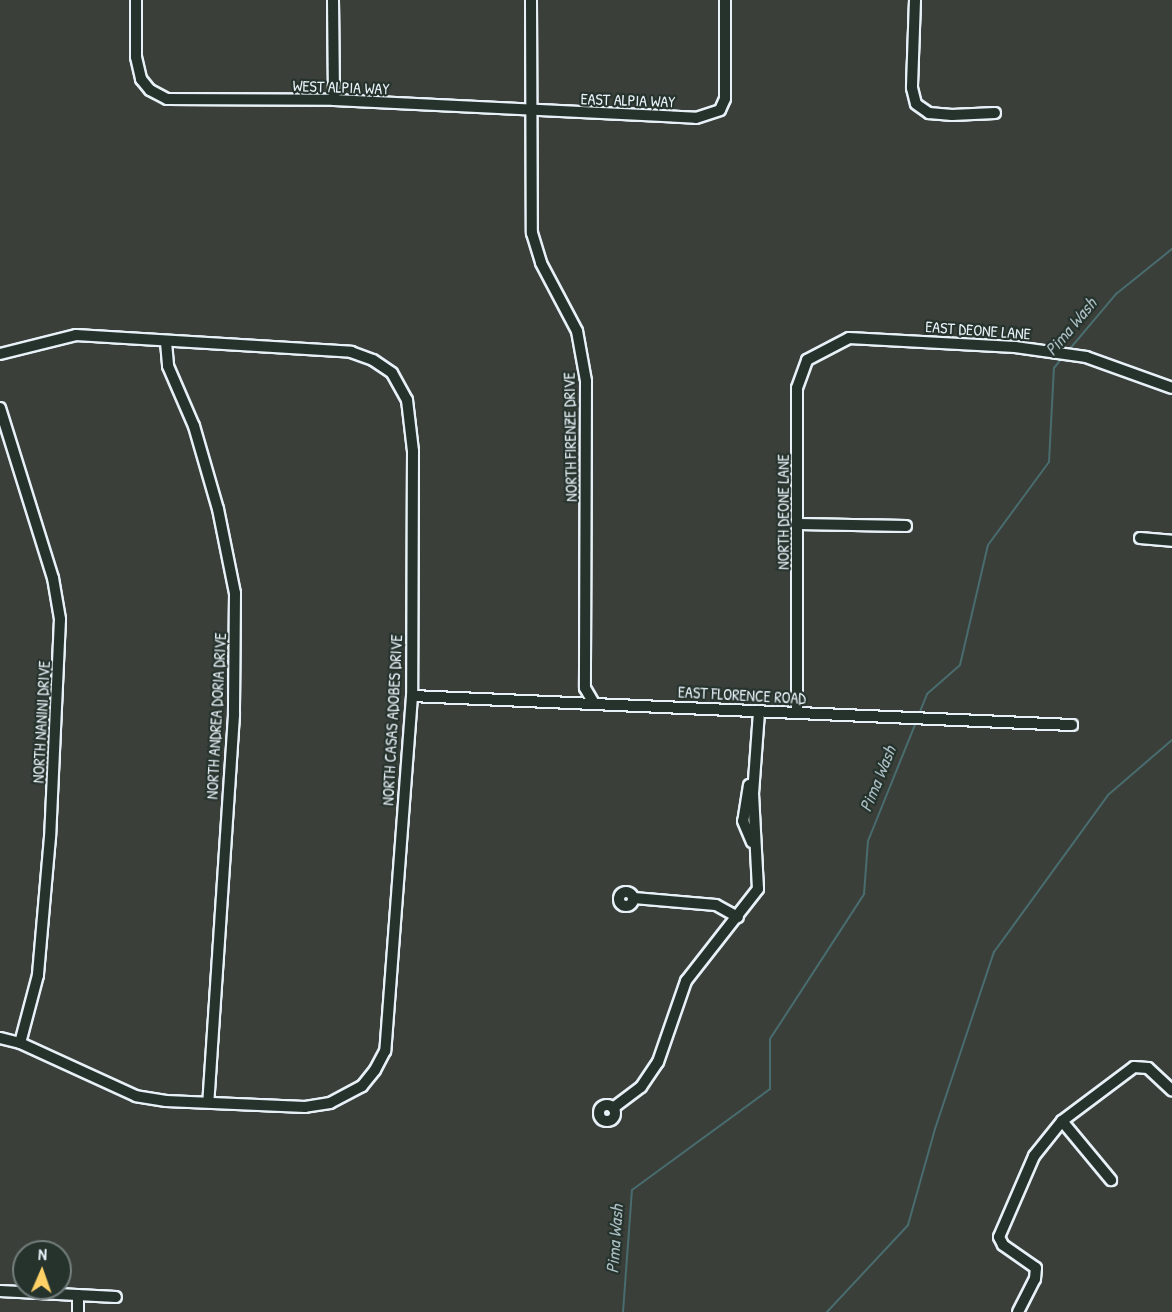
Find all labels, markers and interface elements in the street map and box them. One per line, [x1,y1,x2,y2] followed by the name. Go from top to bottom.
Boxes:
[292,76,390,98] street label: WEST ALPIA WAY
[580,89,676,111] street label: EAST ALPIA WAY
[1041,294,1101,360] water label: Pima Wash
[925,317,1031,343] street label: EAST DEONE LANE
[559,372,581,502] street label: NORTH FIRENZE DRIVE
[773,454,793,570] street label: NORTH DEONE LANE
[202,632,230,800] street label: NORTH ANDREA DORIA DRIVE
[378,634,406,806] street label: NORTH CASAS ADOBES DRIVE
[28,660,54,784] street label: NORTH NANINI DRIVE
[677,682,807,708] street label: EAST FLORENCE ROAD
[855,743,901,815] water label: Pima Wash
[602,1204,628,1274] water label: Pima Wash
[12,1240,72,1300] north arrow
[38,1243,47,1265] text: N

